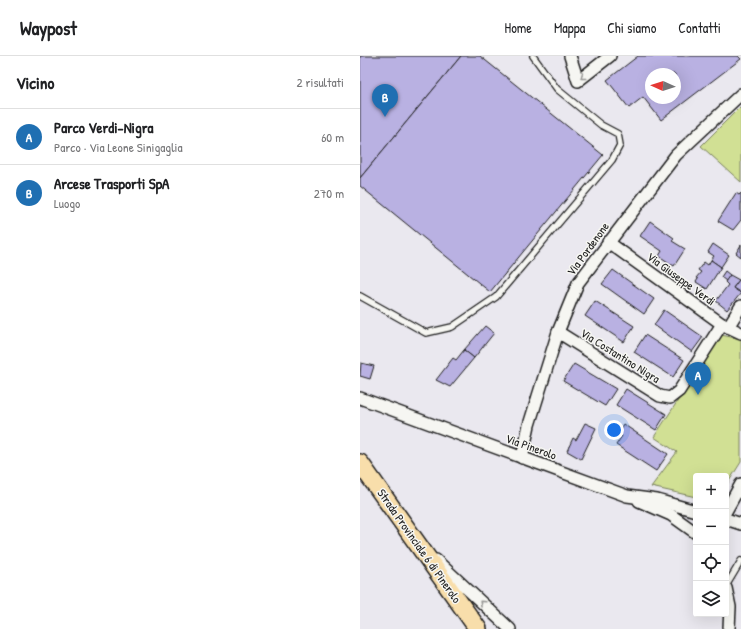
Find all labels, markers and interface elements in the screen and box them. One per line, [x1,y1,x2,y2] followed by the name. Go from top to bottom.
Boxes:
[20,15,77,41] text: Waypost
[505,18,532,37] text: Home
[554,18,585,37] text: Mappa
[607,18,656,37] text: Chi siamo
[678,18,721,37] text: Contatti
[645,68,681,104] north arrow
[16,71,54,94] text: Vicino
[581,72,588,79] one-way arrow
[296,73,344,91] text: 2 risultati
[372,84,398,117] pin: B
[54,117,153,138] text: Parco Verdi-Nigra
[26,128,32,146] text: A
[321,128,344,146] text: 60 m
[54,138,183,156] text: Parco · Via Leone Sinigaglia
[54,173,169,194] text: Arcese Trasporti SpA
[26,184,32,202] text: B
[314,184,344,202] text: 270 m
[54,194,80,212] text: Luogo
[562,218,613,279] street label: Via Pordenone
[644,248,719,309] street label: Via Giuseppe Verdi
[577,324,663,387] street label: Via Costantino Nigra
[685,362,711,395] pin: A
[604,420,624,440] your location
[503,429,559,464] street label: Via Pinerolo
[693,473,729,617] map controls
[693,473,729,509] button: +
[373,485,465,606] street label: Strada Provinciale 6 di Pinerolo
[693,509,729,545] button: −
[693,545,729,581] button: locate
[693,581,729,617] button: layers
[479,600,487,607] one-way arrow

